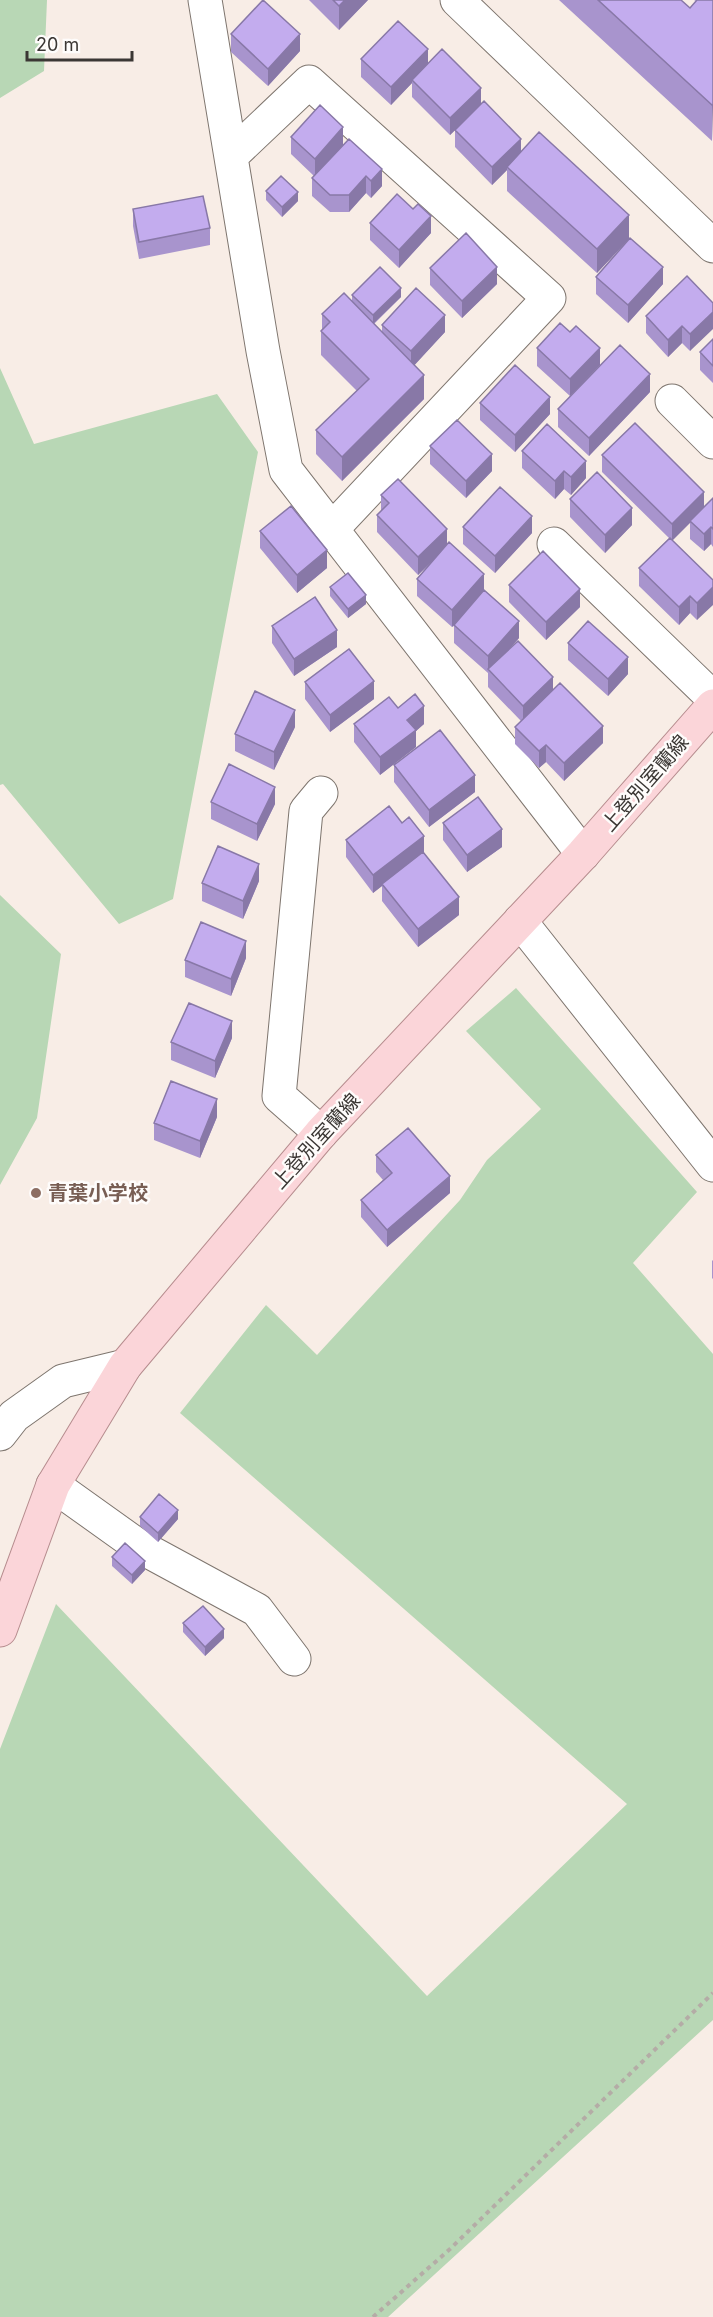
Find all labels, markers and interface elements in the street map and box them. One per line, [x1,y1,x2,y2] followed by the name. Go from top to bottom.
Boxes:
[27,24,132,62] scale bar
[36,34,79,55] text: 20 m
[597,730,693,836] street label: 上登別室蘭線
[267,1088,365,1194] street label: 上登別室蘭線
[48,1181,148,1205] place label: 青葉小学校
[29,1186,43,1200] marker: 青葉小学校

